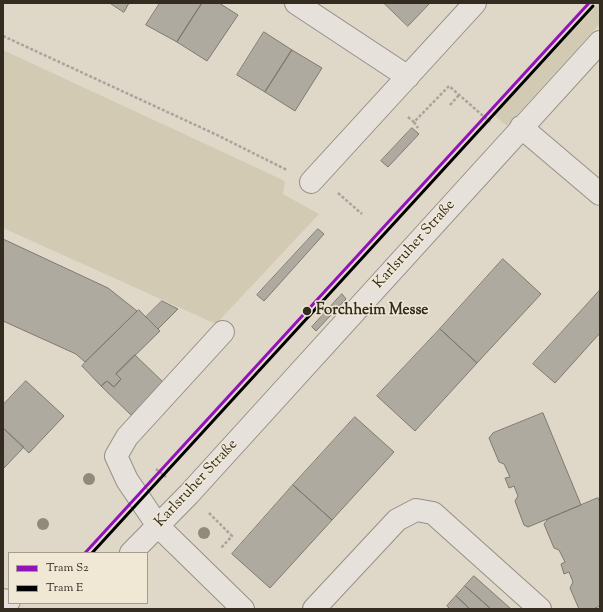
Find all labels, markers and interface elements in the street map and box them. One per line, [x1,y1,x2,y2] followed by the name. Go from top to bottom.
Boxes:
[370,197,460,293] street label: Karlsruher Straße
[316,302,428,320] place label: Forchheim Messe
[301,305,313,317] marker: Forchheim Messe
[152,436,242,532] street label: Karlsruher Straße
[8,552,148,604] legend
[46,559,89,577] text: Tram S2
[46,579,83,597] text: Tram E

